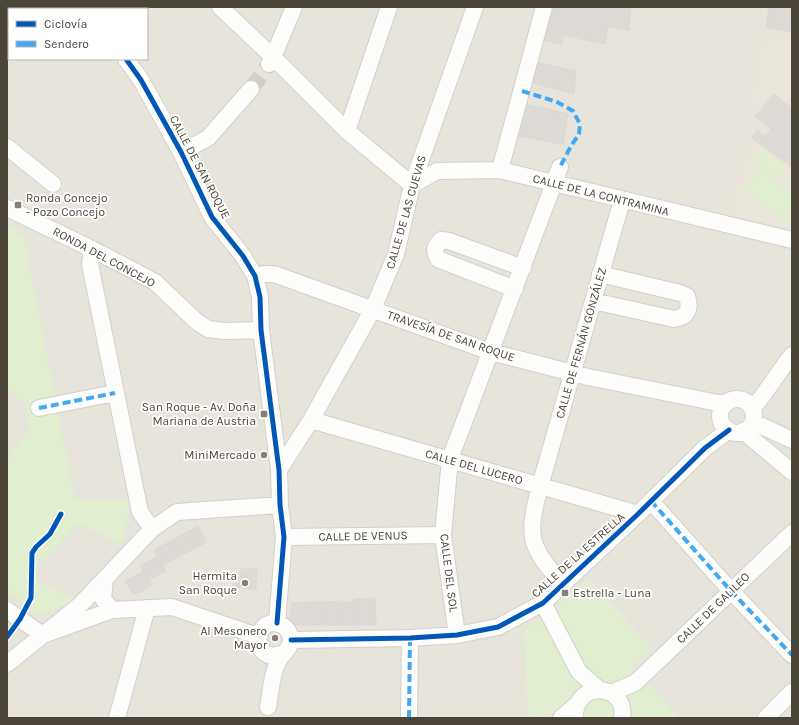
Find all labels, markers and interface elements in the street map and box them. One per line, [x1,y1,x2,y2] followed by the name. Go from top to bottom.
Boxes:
[8,8,148,60] legend
[44,17,87,31] text: Ciclovía
[44,37,89,51] text: Sendero
[167,113,233,221] street label: CALLE DE SAN ROQUE
[383,154,429,270] street label: CALLE DE LAS CUEVAS
[531,171,671,219] street label: CALLE DE LA CONTRAMINA
[26,191,108,219] place label: Ronda Concejo - Pozo Concejo
[13,200,23,210] marker: Ronda Concejo - Pozo Concejo
[50,224,158,290] street label: RONDA DEL CONCEJO
[552,266,609,420] street label: CALLE DE FERNÁN GONZÁLEZ
[385,307,517,364] street label: TRAVESÍA DE SAN ROQUE
[142,400,256,428] place label: San Roque - Av. Doña Mariana de Austria
[259,409,269,419] marker: San Roque - Av. Doña Mariana de Austria
[424,446,525,488] street label: CALLE DEL LUCERO
[184,448,256,462] place label: MiniMercado
[259,450,269,460] marker: MiniMercado
[529,510,627,600] street label: CALLE DE LA ESTRELLA
[318,528,408,544] street label: CALLE DE VENUS
[437,533,461,613] street label: CALLE DEL SOL
[179,569,237,597] place label: Hermita San Roque
[674,569,753,646] street label: CALLE DE GALILEO
[240,578,250,588] marker: Hermita San Roque
[573,586,651,600] place label: Estrella - Luna
[560,588,570,598] marker: Estrella - Luna
[200,624,268,652] place label: Al Mesonero Mayor
[270,633,280,643] marker: Al Mesonero Mayor

